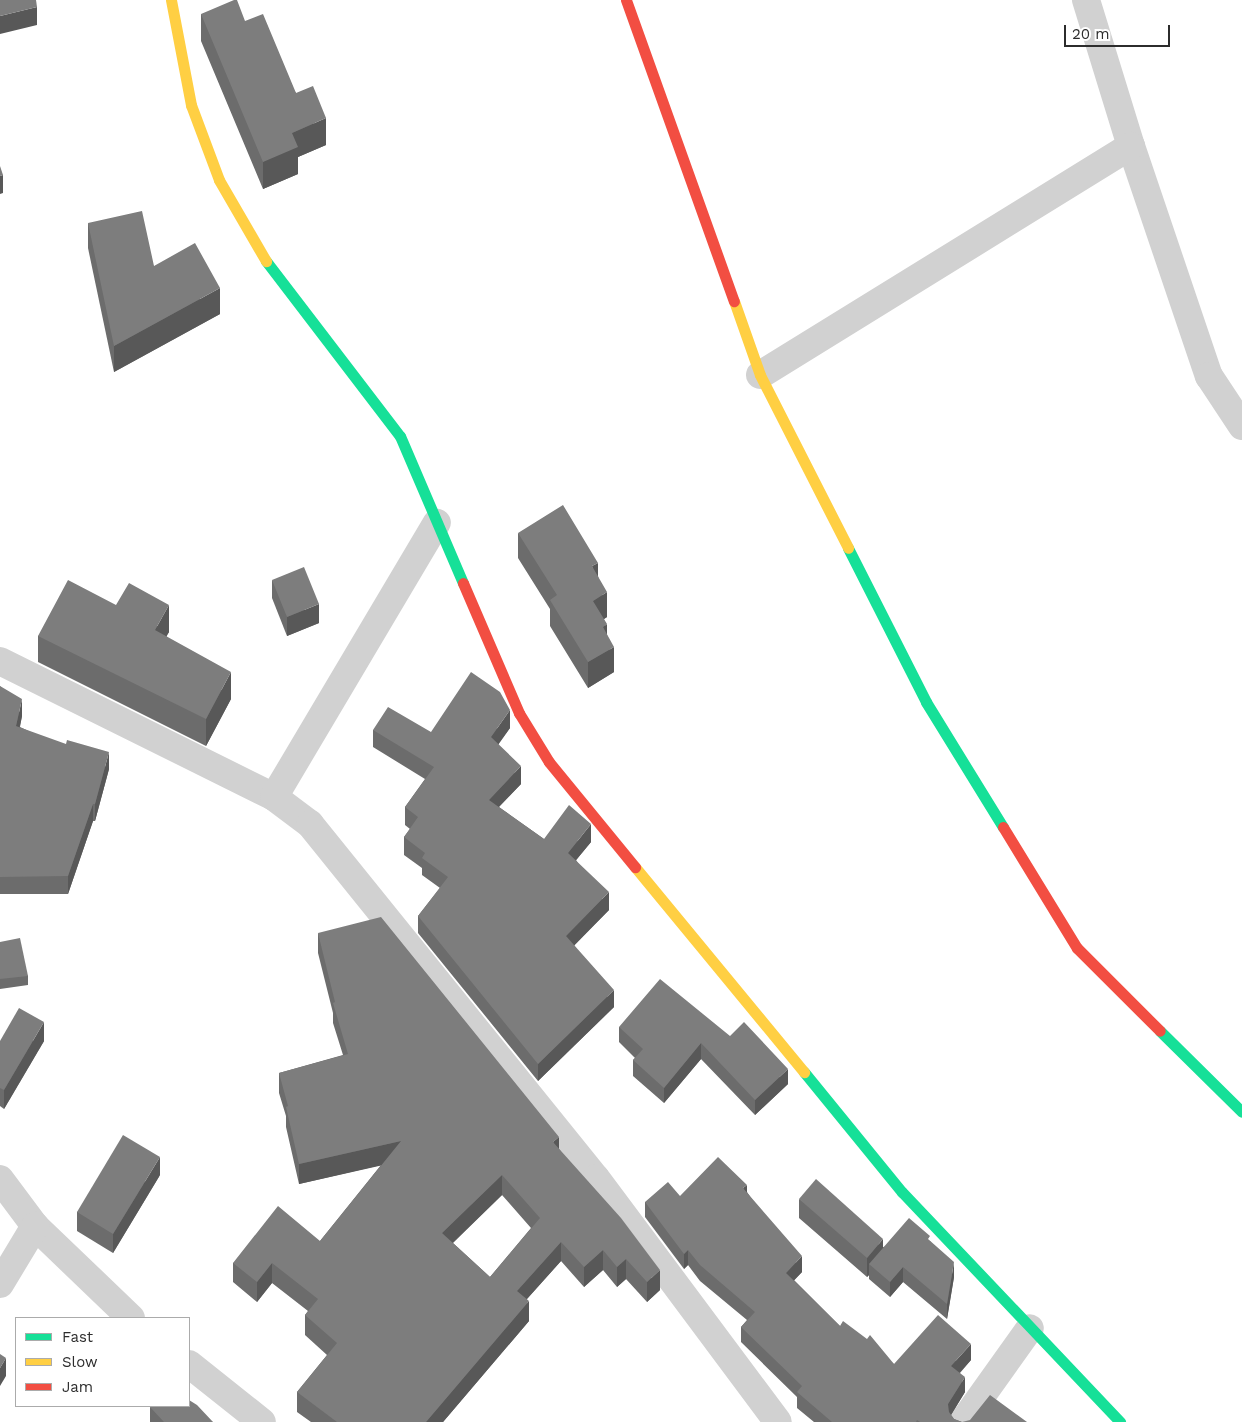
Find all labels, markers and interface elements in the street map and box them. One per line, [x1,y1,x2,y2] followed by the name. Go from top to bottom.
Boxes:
[1067,15,1173,47] scale bar
[1072,25,1110,43] text: 20 m
[15,1317,190,1407] legend
[62,1328,93,1346] text: Fast
[62,1353,98,1371] text: Slow
[62,1378,93,1396] text: Jam

